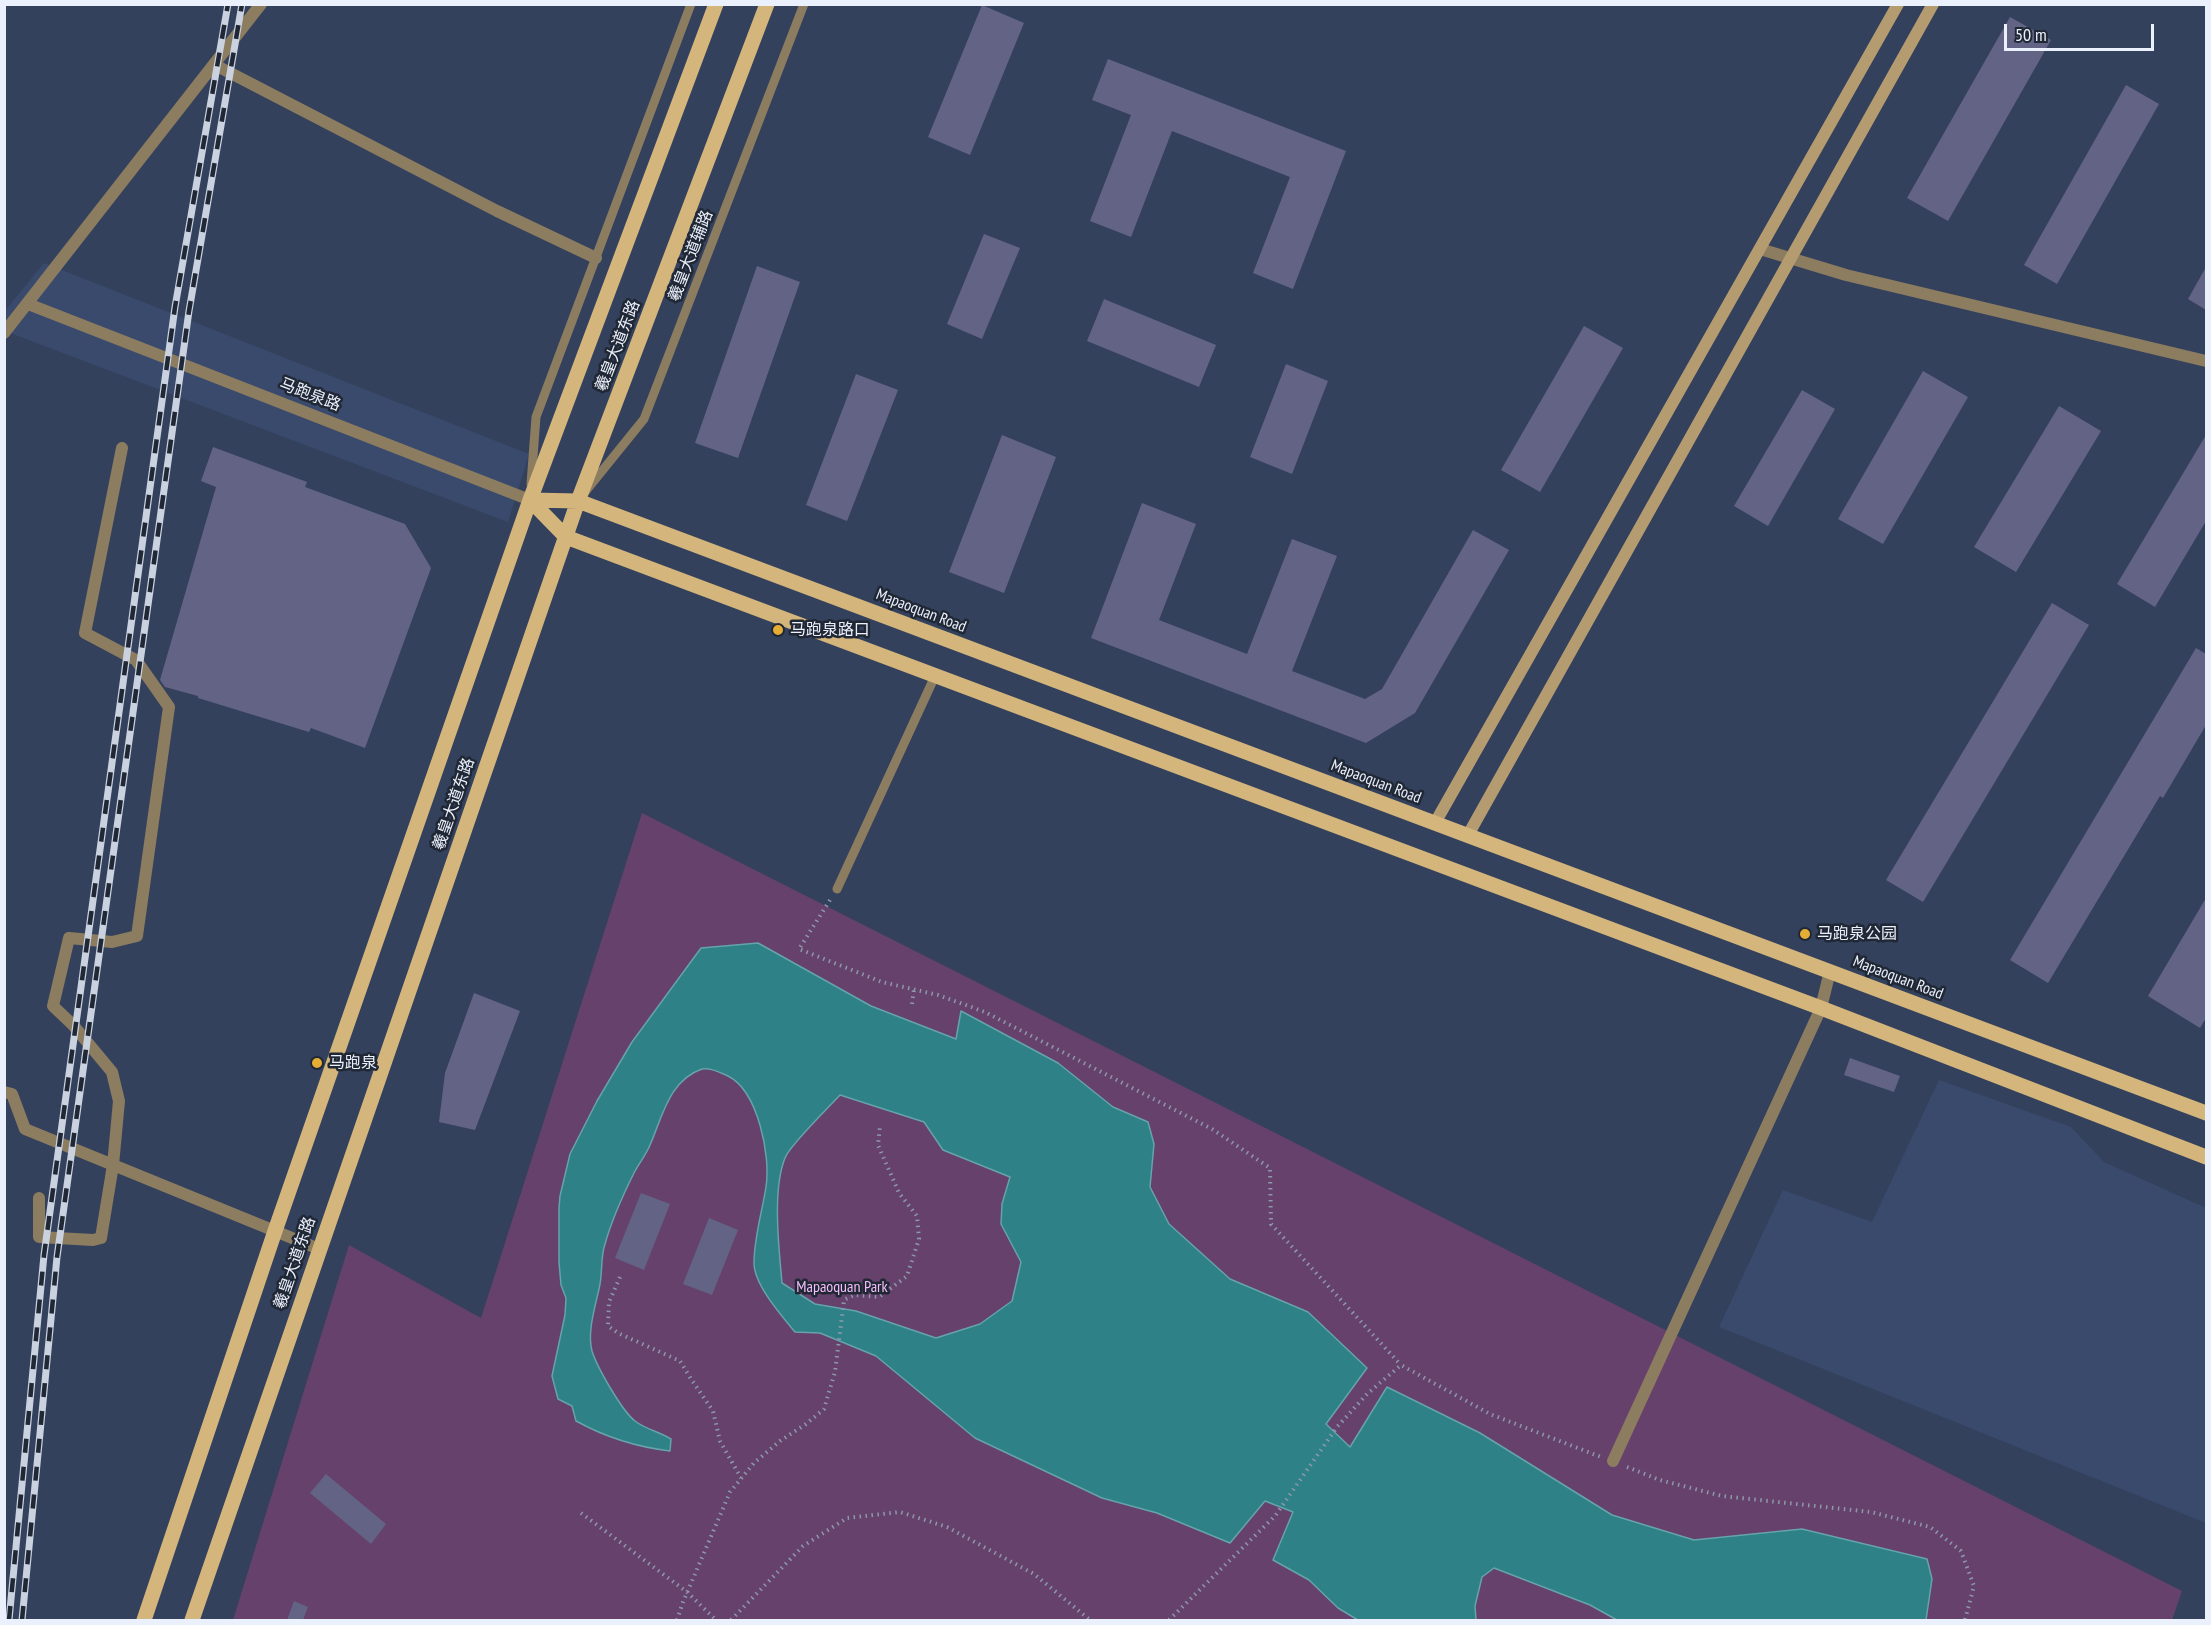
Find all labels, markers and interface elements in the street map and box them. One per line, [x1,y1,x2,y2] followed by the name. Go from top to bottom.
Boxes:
[2007,12,2157,50] scale bar
[2015,23,2047,46] text: 50 m
[665,208,717,304] street label: 羲皇大道辅路
[592,298,644,394] street label: 羲皇大道东路
[277,375,343,415] street label: 马跑泉路
[873,585,969,637] street label: Mapaoquan Road
[790,620,870,640] place label: 马跑泉路口
[771,623,785,637] marker: 马跑泉路口
[429,755,479,853] street label: 羲皇大道东路
[1328,756,1424,808] street label: Mapaoquan Road
[1817,924,1897,944] place label: 马跑泉公园
[1798,927,1812,941] marker: 马跑泉公园
[1850,952,1946,1004] street label: Mapaoquan Road
[329,1053,377,1073] place label: 马跑泉
[310,1056,324,1070] marker: 马跑泉
[270,1214,320,1312] street label: 羲皇大道东路
[796,1277,888,1297] park label: Mapaoquan Park

